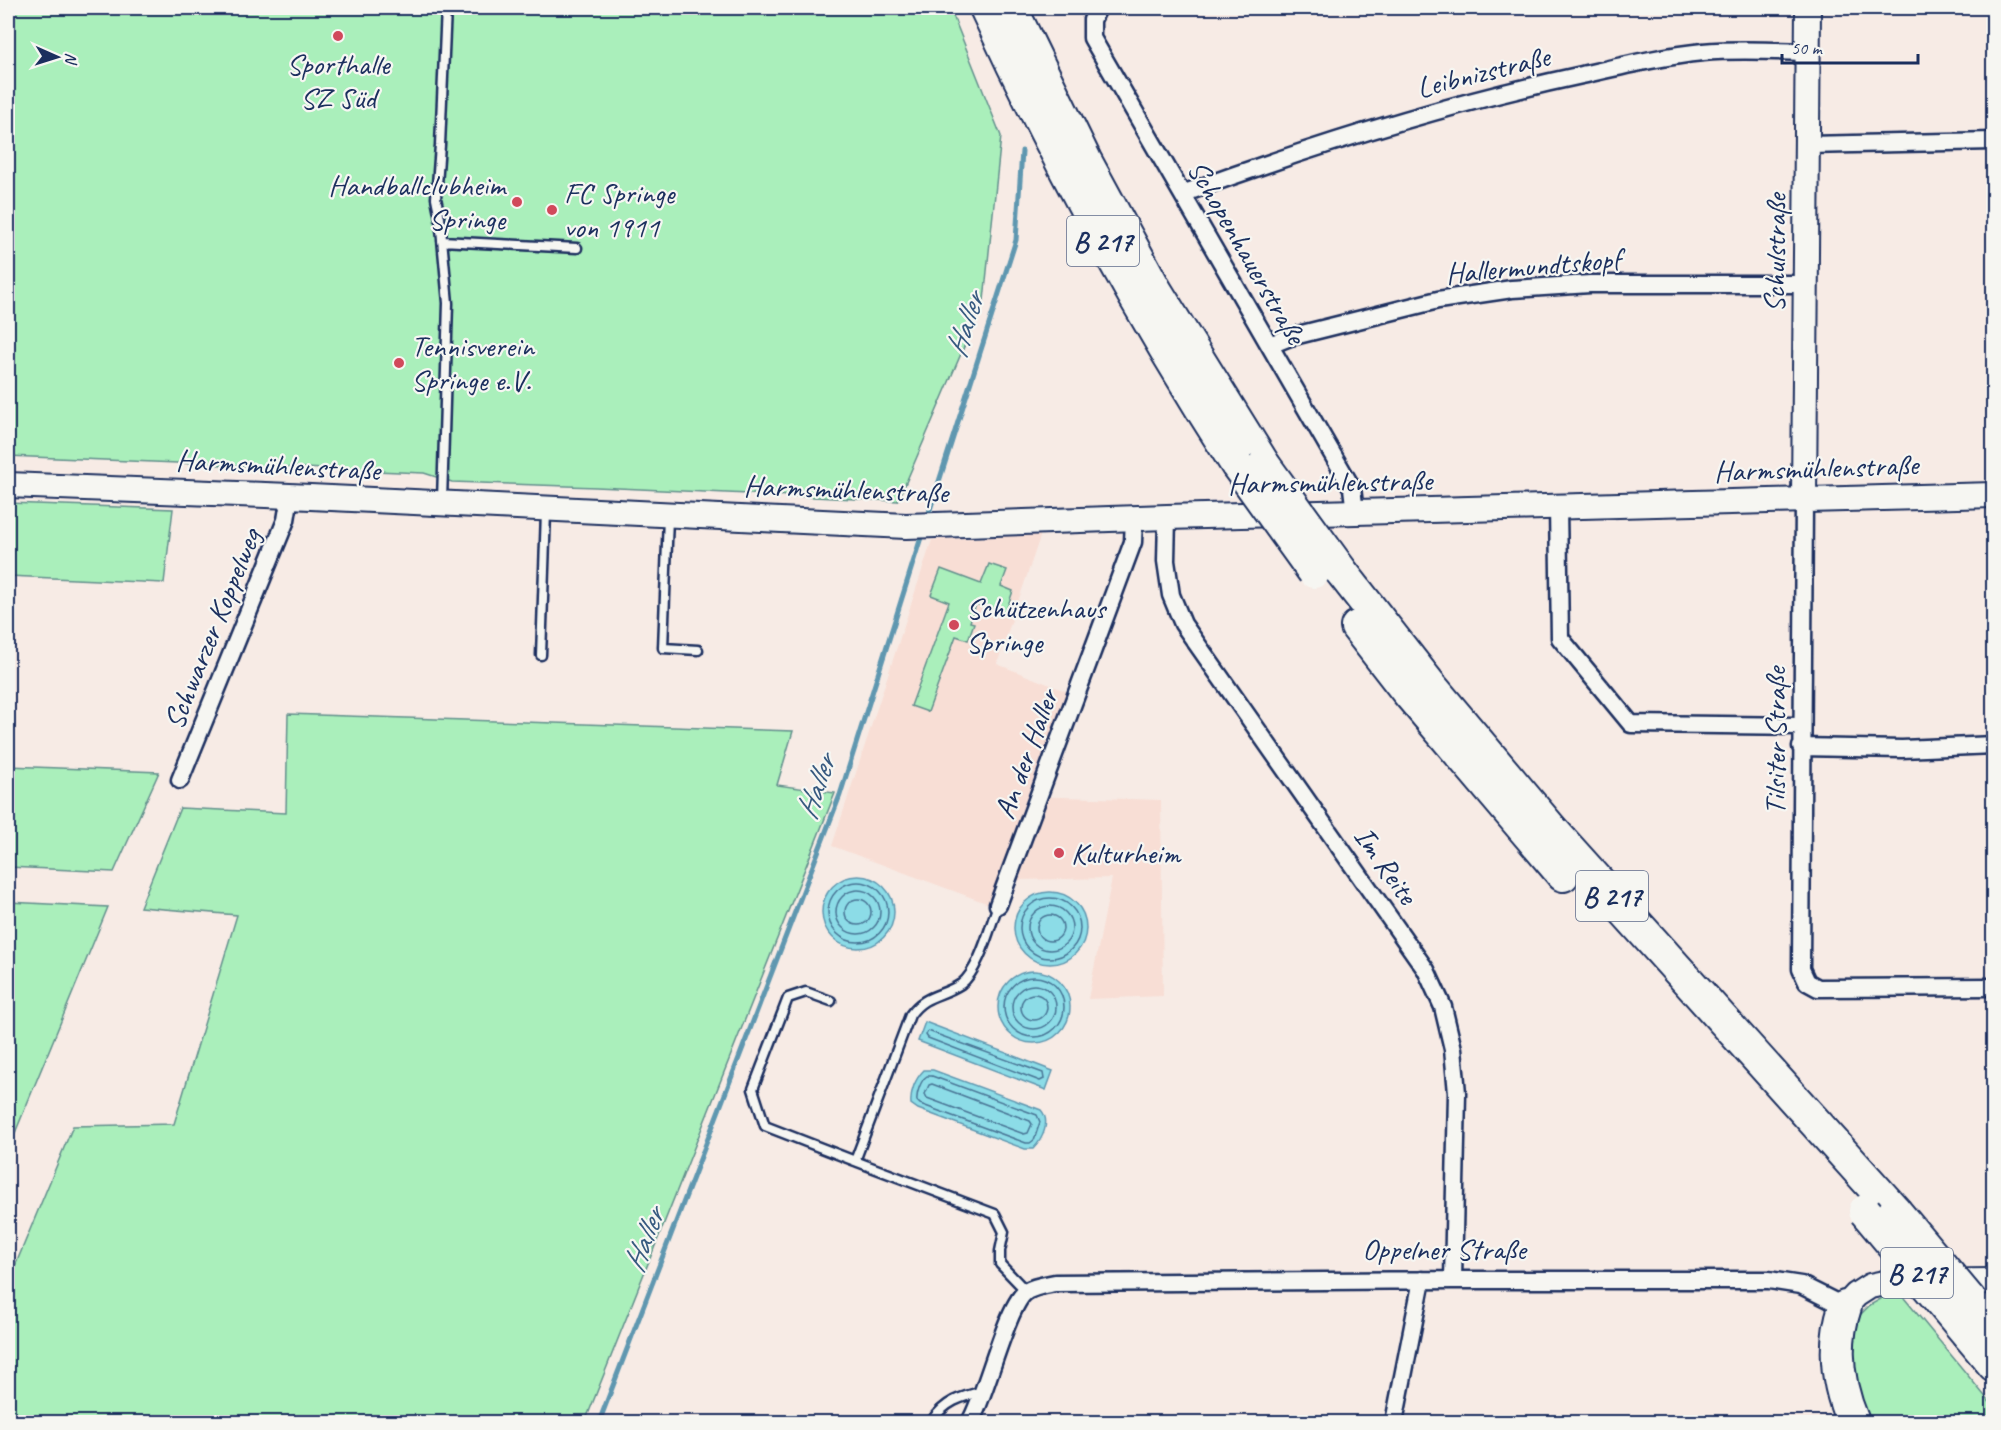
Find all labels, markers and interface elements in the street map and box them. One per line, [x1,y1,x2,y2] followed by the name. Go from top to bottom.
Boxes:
[27,27,87,87] north arrow
[1782,27,1918,65] scale bar
[331,29,345,43] marker: Sporthalle SZ Süd
[1413,37,1556,107] street label: Leibnizstraße
[1791,37,1824,59] text: 50 m
[286,45,392,117] place label: Sporthalle SZ Süd
[61,52,81,66] text: N
[1179,153,1316,353] street label: Schopenhauerstraße
[328,166,507,238] place label: Handballclubheim Springe
[564,174,677,246] place label: FC Springe von 1911
[1755,191,1795,313] street label: Schulstraße
[510,195,524,209] marker: Handballclubheim Springe
[545,203,559,217] marker: FC Springe von 1911
[1067,216,1139,266] road number: B 217
[1444,239,1628,293] street label: Hallermundtskopf
[935,283,996,362] water label: Haller
[411,327,535,399] place label: Tennisverein Springe e.V.
[392,356,406,370] marker: Tennisverein Springe e.V.
[175,441,383,489] street label: Harmsmühlenstraße
[1713,445,1921,491] street label: Harmsmühlenstraße
[1228,461,1435,503] street label: Harmsmühlenstraße
[743,466,951,512] street label: Harmsmühlenstraße
[155,521,270,735] street label: Schwarzer Koppelweg
[966,589,1108,661] place label: Schützenhaus Springe
[947,618,961,632] marker: Schützenhaus Springe
[1756,665,1794,815] street label: Tilsiter Straße
[985,682,1068,824] street label: An der Haller
[786,745,847,824] water label: Haller
[1346,819,1428,913] street label: Im Reite
[1071,834,1182,872] place label: Kulturheim
[1052,846,1066,860] marker: Kulturheim
[1576,871,1648,921] road number: B 217
[613,1198,676,1278] water label: Haller
[1362,1230,1528,1268] street label: Oppelner Straße
[1881,1248,1953,1298] road number: B 217

